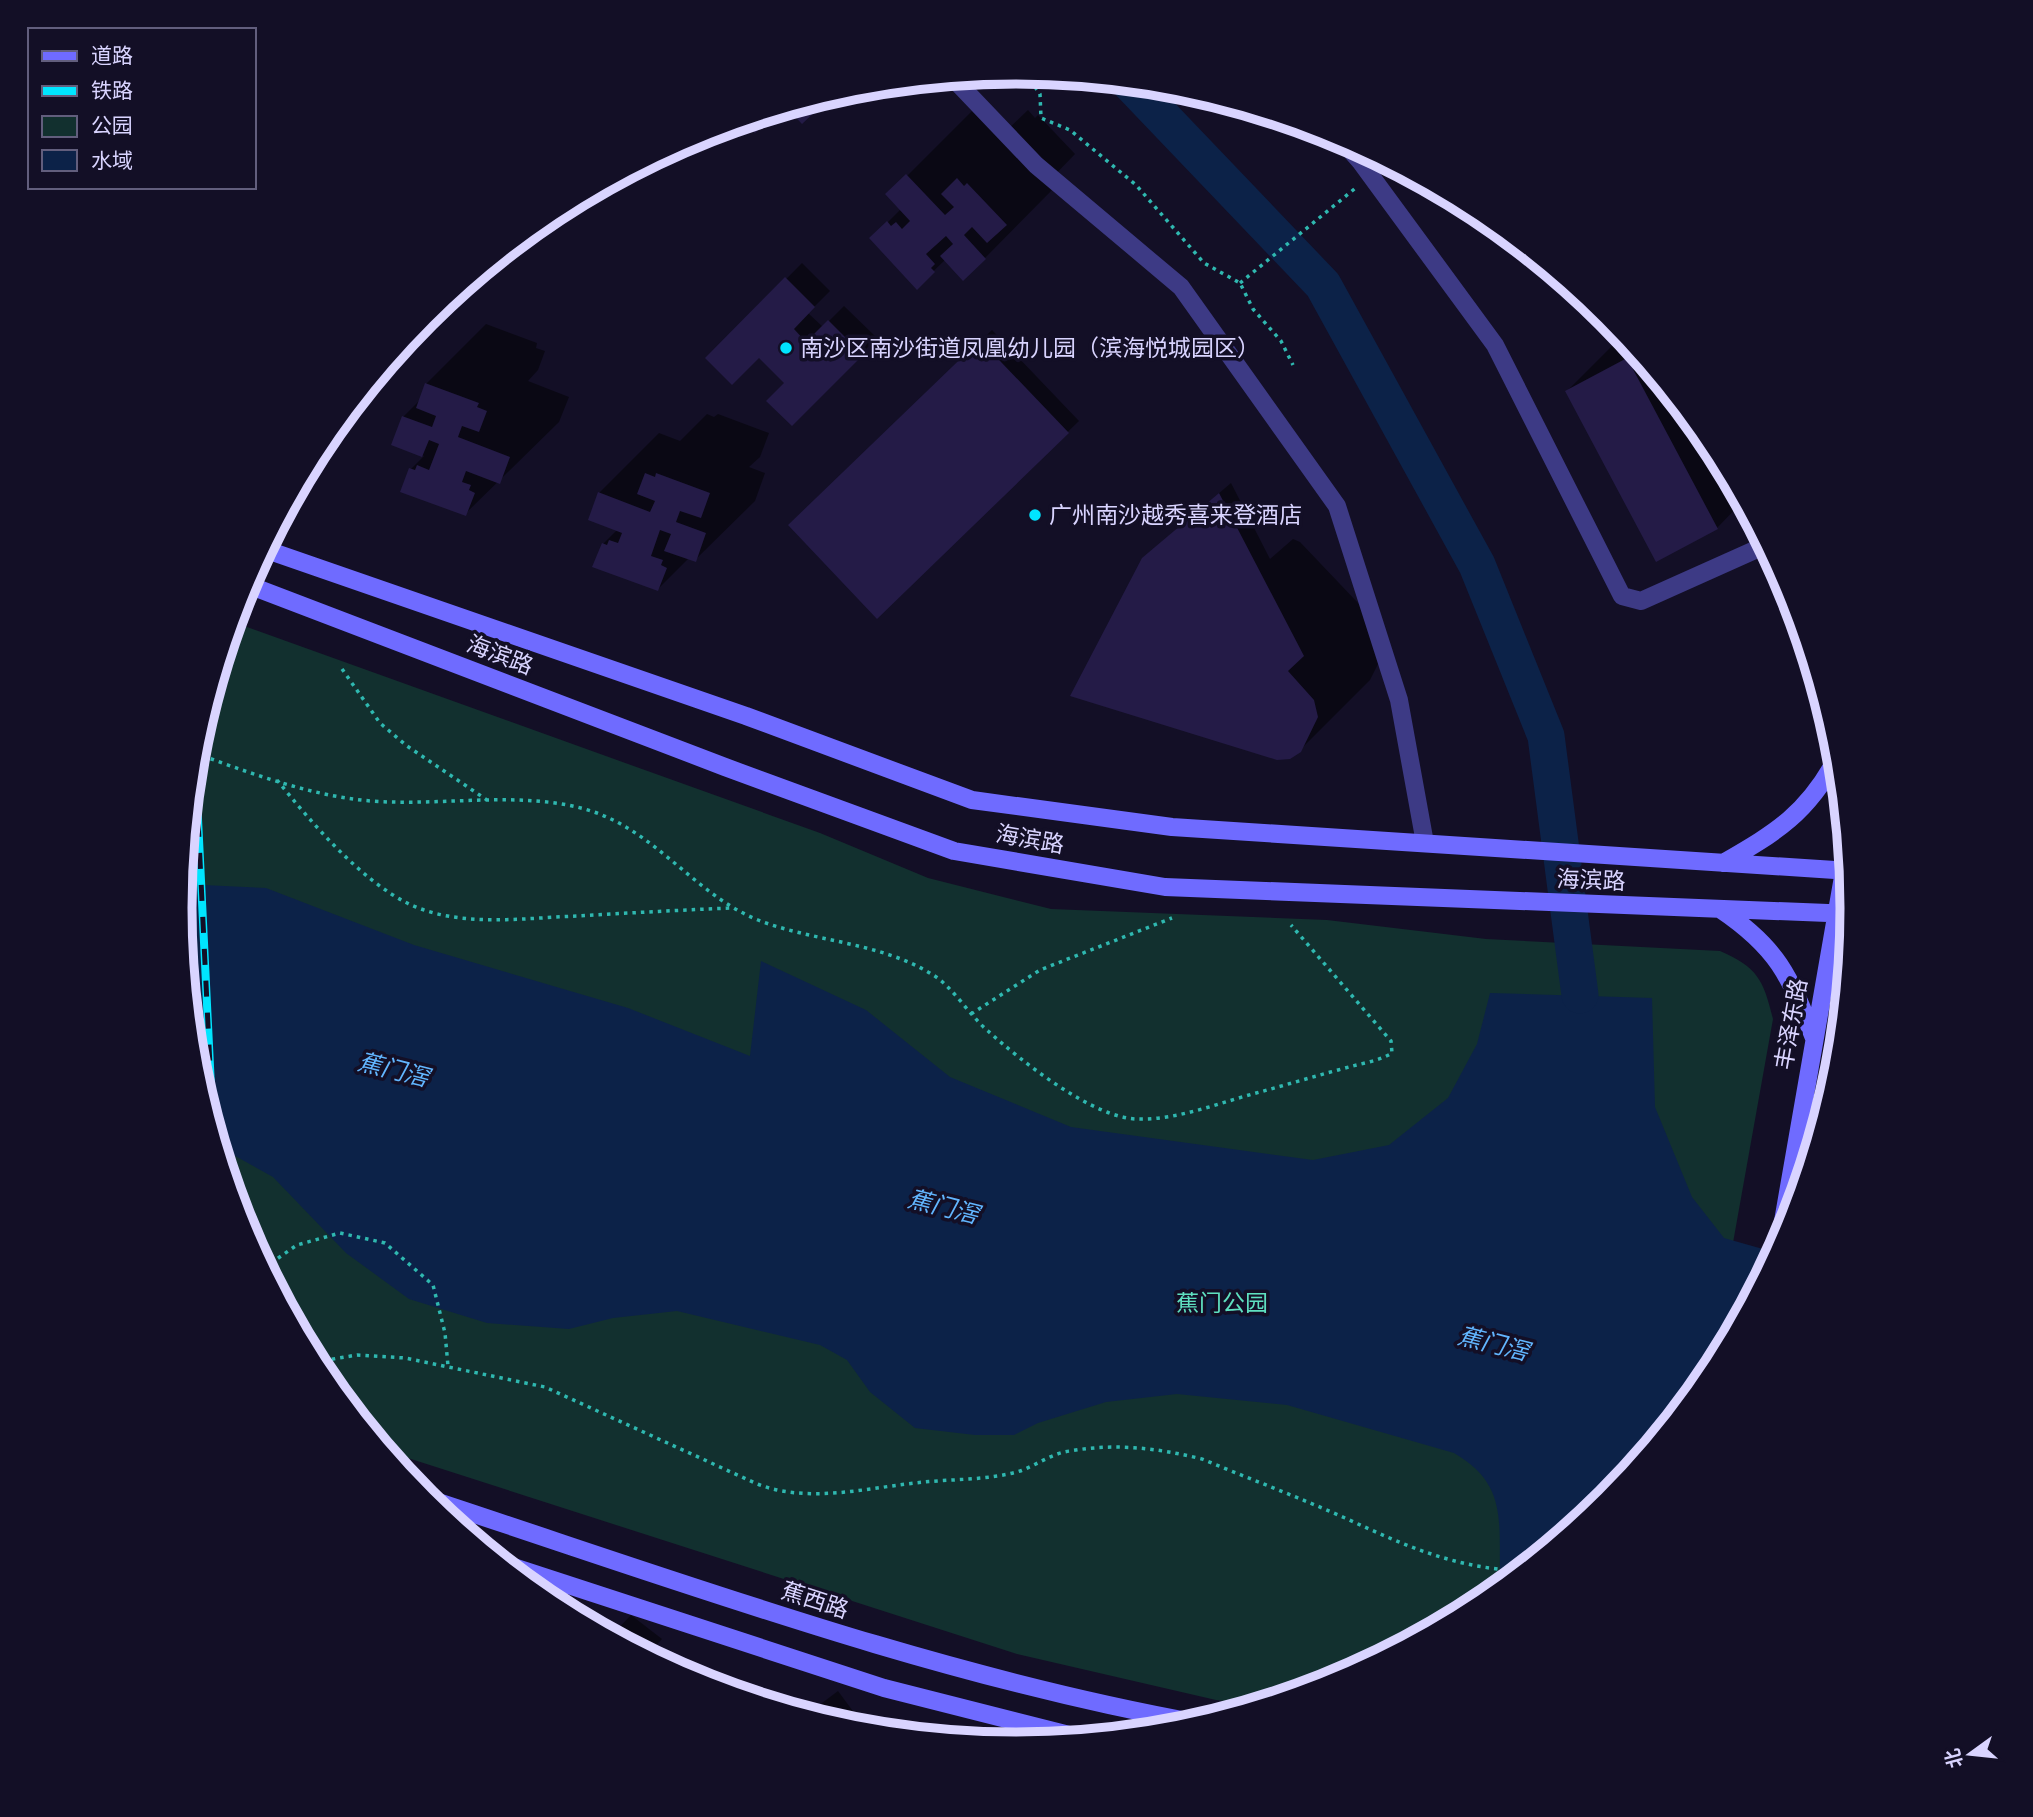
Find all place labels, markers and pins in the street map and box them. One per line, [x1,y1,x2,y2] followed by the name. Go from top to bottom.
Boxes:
[800,332,1260,363] place label: 南沙区南沙街道凤凰幼儿园（滨海悦城园区）
[778,340,794,356] marker: 南沙区南沙街道凤凰幼儿园（滨海悦城园区）
[1049,499,1302,530] place label: 广州南沙越秀喜来登酒店
[1027,507,1043,523] marker: 广州南沙越秀喜来登酒店

